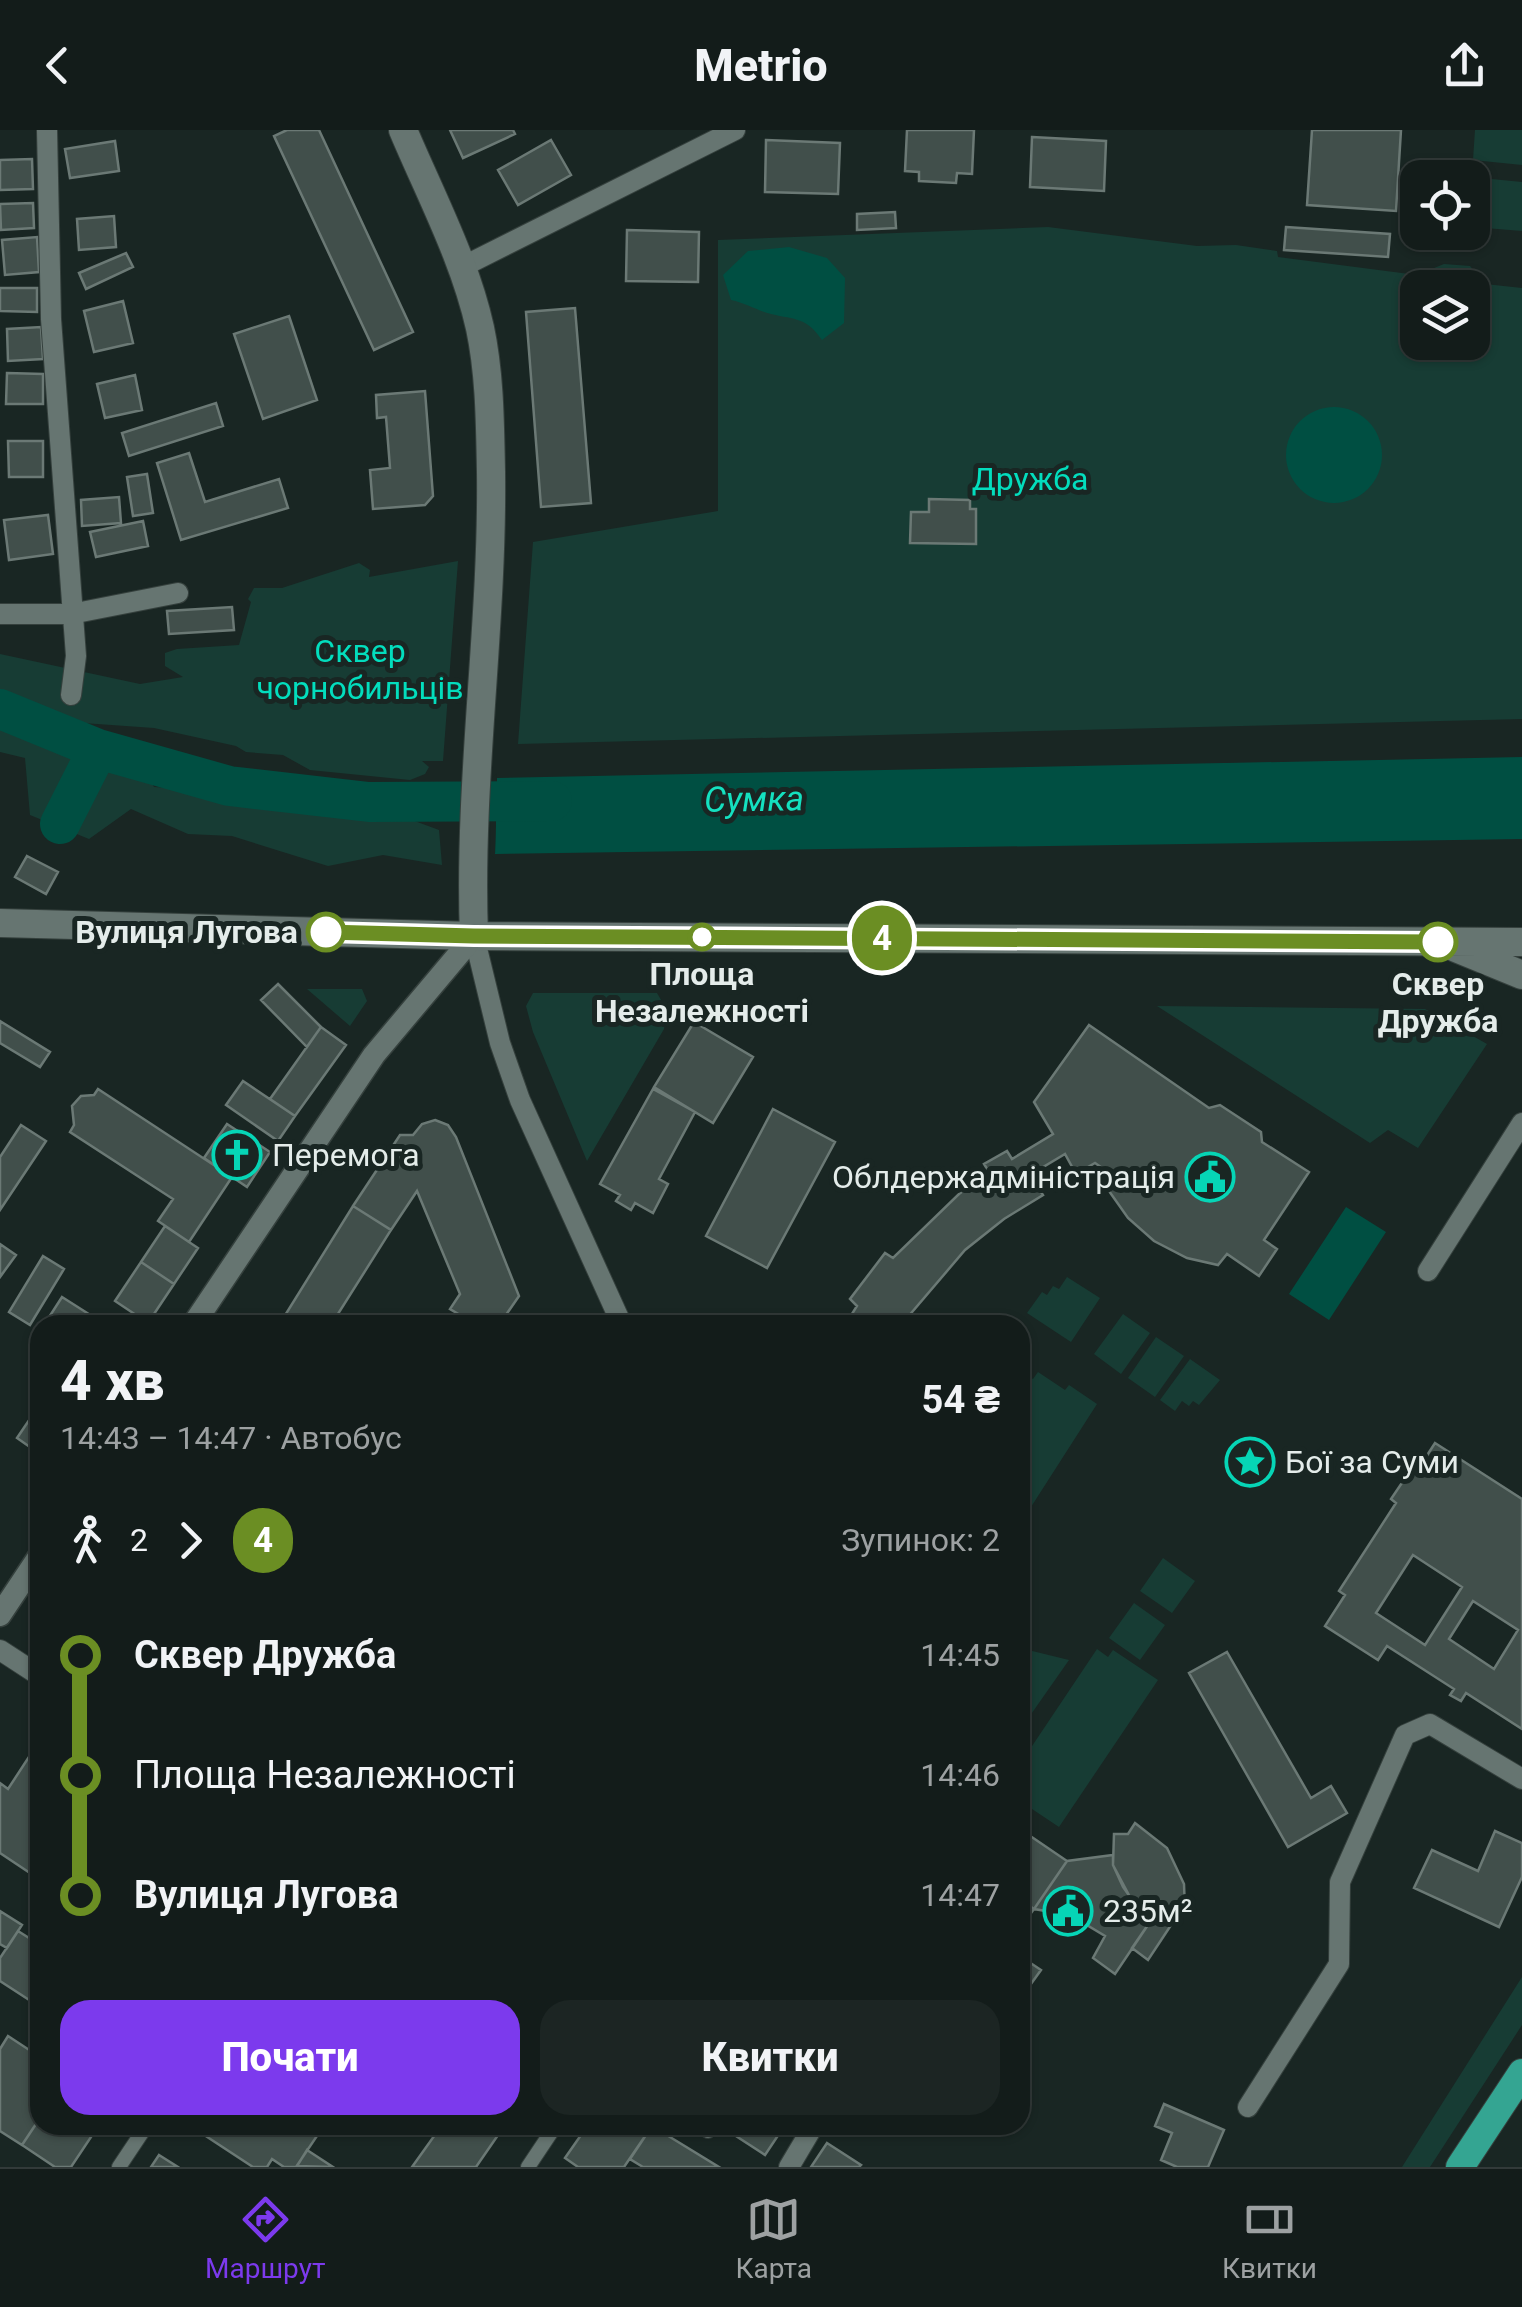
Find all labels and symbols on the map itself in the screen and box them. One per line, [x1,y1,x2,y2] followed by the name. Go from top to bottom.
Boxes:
[972,460,1088,498] park label: Дружба
[256,632,464,707] park label: Сквер чорнобильців
[704,778,804,821] water label: Сумка
[850,906,914,970] line badge: 4
[75,913,298,951] place label: Вулиця Лугова
[307,913,345,951] marker: Вулиця Лугова
[1419,923,1457,961] marker: Сквер Дружба
[689,924,715,950] marker: Площа Незалежності
[595,955,809,1030] place label: Площа Незалежності
[1378,965,1498,1040] place label: Сквер Дружба
[211,1129,263,1181] church icon: Перемога
[272,1136,420,1174] place label: Перемога
[1184,1151,1236,1203] public building icon: Облдержадміністрація
[832,1158,1175,1196] place label: Облдержадміністрація
[1224,1436,1276,1488] place icon: Бої за Суми
[1285,1443,1459,1481] place label: Бої за Суми
[1042,1885,1094,1937] public building icon: 235м²
[1103,1892,1192,1930] place label: 235м²

